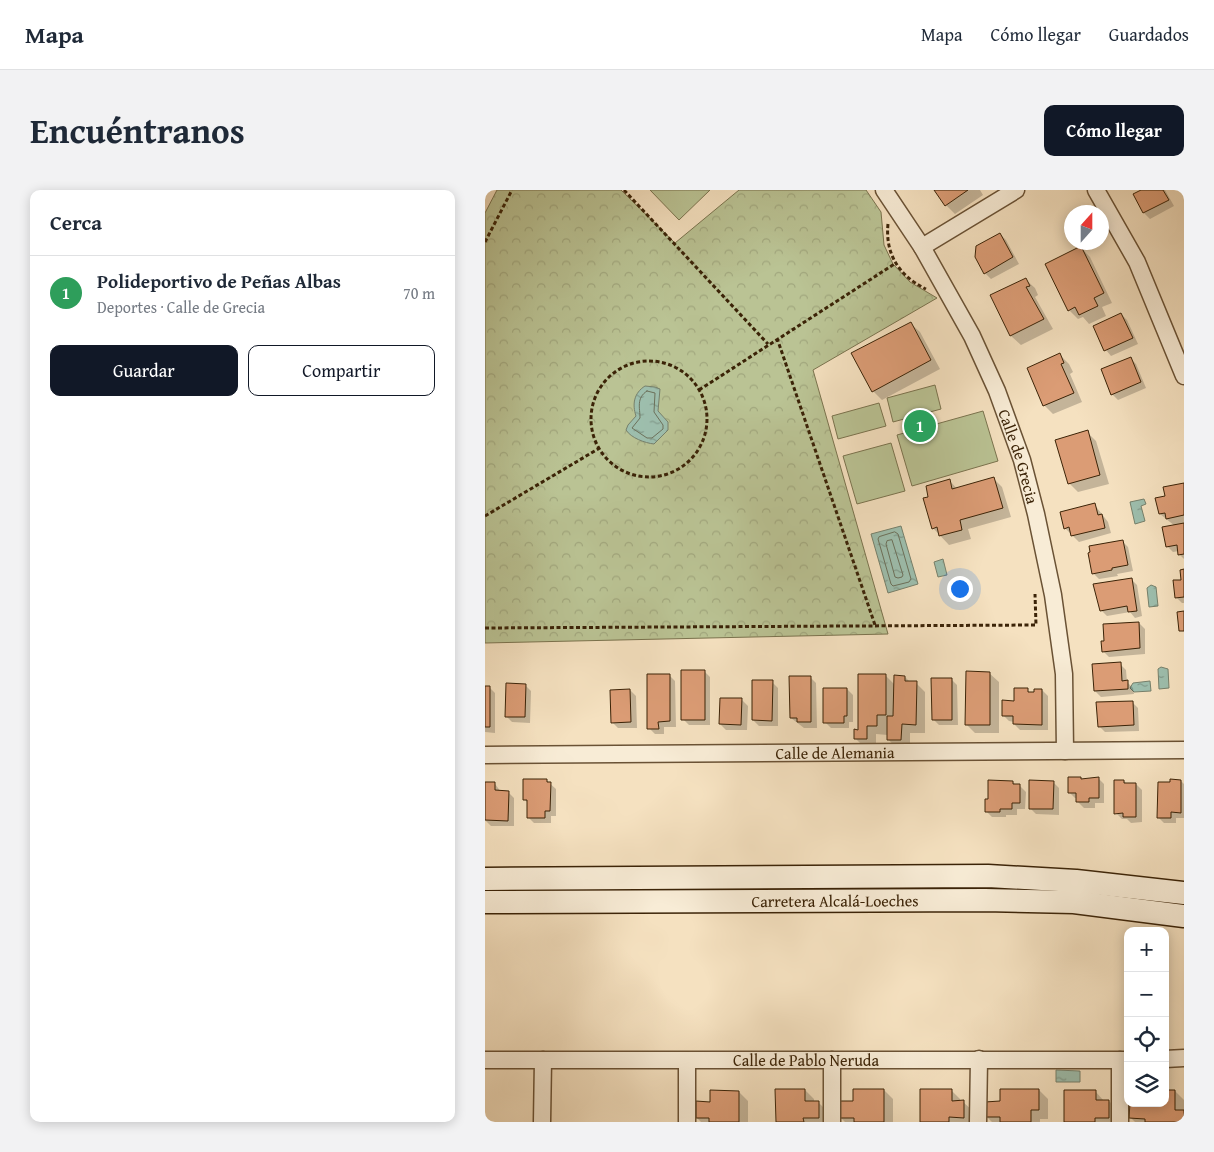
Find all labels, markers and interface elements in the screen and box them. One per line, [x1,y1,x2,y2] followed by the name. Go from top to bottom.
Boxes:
[25,17,84,52] text: Mapa
[921,21,963,48] text: Mapa
[991,21,1081,48] text: Cómo llegar
[1109,21,1189,48] text: Guardados
[30,105,245,156] text: Encuéntranos
[1044,105,1184,156] button: Cómo llegar
[1064,205,1109,250] north arrow
[50,207,102,238] text: Cerca
[97,267,341,295] text: Polideportivo de Peñas Albas
[62,281,70,305] text: 1
[403,281,435,305] text: 70 m
[97,295,265,319] text: Deportes · Calle de Grecia
[50,345,238,396] button: Guardar
[248,345,435,396] button: Compartir
[992,406,1045,507] street label: Calle de Grecia
[904,407,936,445] pin: 1
[947,576,973,602] your location
[775,740,895,765] street label: Calle de Alemania
[751,888,919,913] street label: Carretera Alcalá-Loeches
[1124,927,1169,1107] map controls
[1124,927,1169,972] button: +
[1124,972,1169,1017] button: −
[1124,1017,1169,1062] button: locate
[733,1048,879,1072] street label: Calle de Pablo Neruda
[1124,1062,1169,1107] button: layers

